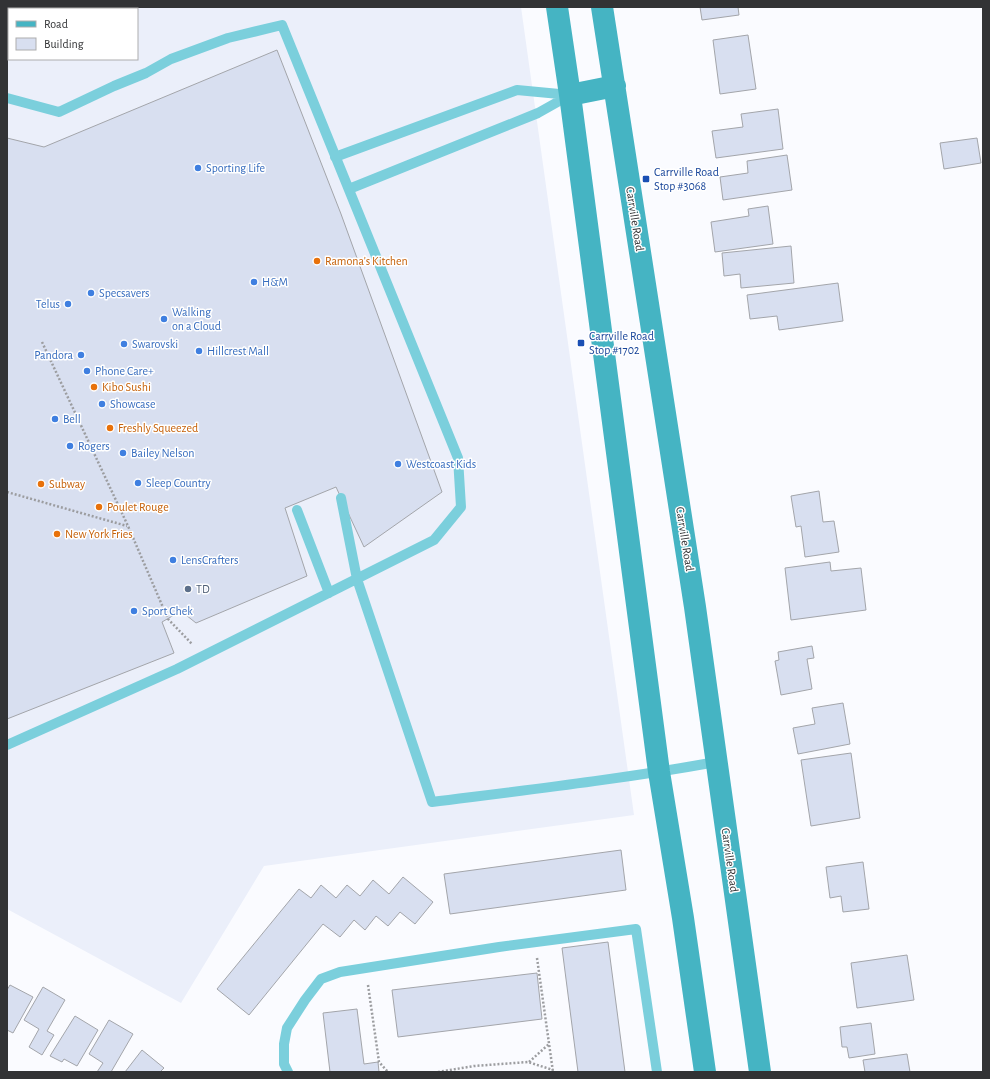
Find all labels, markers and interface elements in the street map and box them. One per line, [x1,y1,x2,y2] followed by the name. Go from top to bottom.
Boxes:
[8,8,138,60] legend
[44,18,68,30] text: Road
[44,38,84,50] text: Building
[206,162,265,174] place label: Sporting Life
[193,163,203,173] marker: Sporting Life
[654,166,719,192] place label: Carrville Road Stop #3068
[641,174,651,184] marker: Carrville Road Stop #3068
[624,186,646,252] street label: Carrville Road
[325,255,408,267] place label: Ramona’s Kitchen
[312,256,322,266] marker: Ramona’s Kitchen
[262,276,288,288] place label: H&M
[249,277,259,287] marker: H&M
[99,287,150,299] place label: Specsavers
[86,288,96,298] marker: Specsavers
[36,298,60,310] place label: Telus
[63,299,73,309] marker: Telus
[172,306,221,332] place label: Walking on a Cloud
[159,314,169,324] marker: Walking on a Cloud
[589,330,654,356] place label: Carrville Road Stop #1702
[132,338,178,350] place label: Swarovski
[576,338,586,348] marker: Carrville Road Stop #1702
[119,339,129,349] marker: Swarovski
[207,345,269,357] place label: Hillcrest Mall
[194,346,204,356] marker: Hillcrest Mall
[34,349,73,361] place label: Pandora
[76,350,86,360] marker: Pandora
[95,365,154,377] place label: Phone Care+
[82,366,92,376] marker: Phone Care+
[102,381,151,393] place label: Kibo Sushi
[89,382,99,392] marker: Kibo Sushi
[110,398,155,410] place label: Showcase
[97,399,107,409] marker: Showcase
[63,413,81,425] place label: Bell
[50,414,60,424] marker: Bell
[118,422,198,435] place label: Freshly Squeezed
[105,423,115,433] marker: Freshly Squeezed
[78,440,110,452] place label: Rogers
[65,441,75,451] marker: Rogers
[131,447,194,460] place label: Bailey Nelson
[118,448,128,458] marker: Bailey Nelson
[406,458,476,470] place label: Westcoast Kids
[393,459,403,469] marker: Westcoast Kids
[146,477,211,490] place label: Sleep Country
[49,478,85,491] place label: Subway
[133,478,143,488] marker: Sleep Country
[36,479,46,489] marker: Subway
[107,501,169,513] place label: Poulet Rouge
[94,502,104,512] marker: Poulet Rouge
[674,506,696,572] street label: Carrville Road
[65,528,133,540] place label: New York Fries
[52,529,62,539] marker: New York Fries
[181,554,238,566] place label: LensCrafters
[168,555,178,565] marker: LensCrafters
[196,583,210,595] place label: TD
[183,584,193,594] marker: TD
[142,605,193,617] place label: Sport Chek
[129,606,139,616] marker: Sport Chek
[720,827,740,893] street label: Carrville Road

